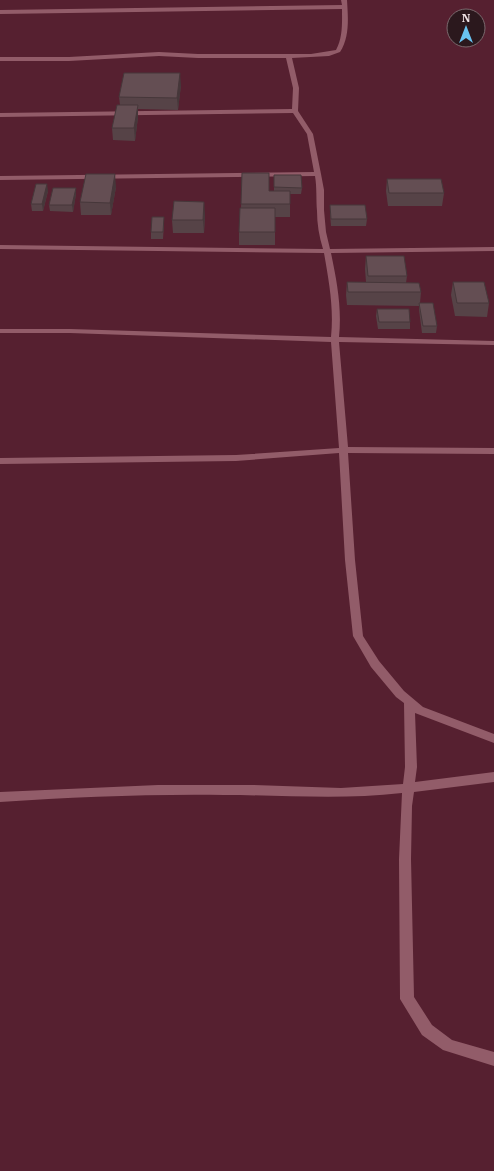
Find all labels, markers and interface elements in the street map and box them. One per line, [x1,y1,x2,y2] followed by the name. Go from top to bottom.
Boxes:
[446,8,486,48] north arrow
[462,11,471,25] text: N

